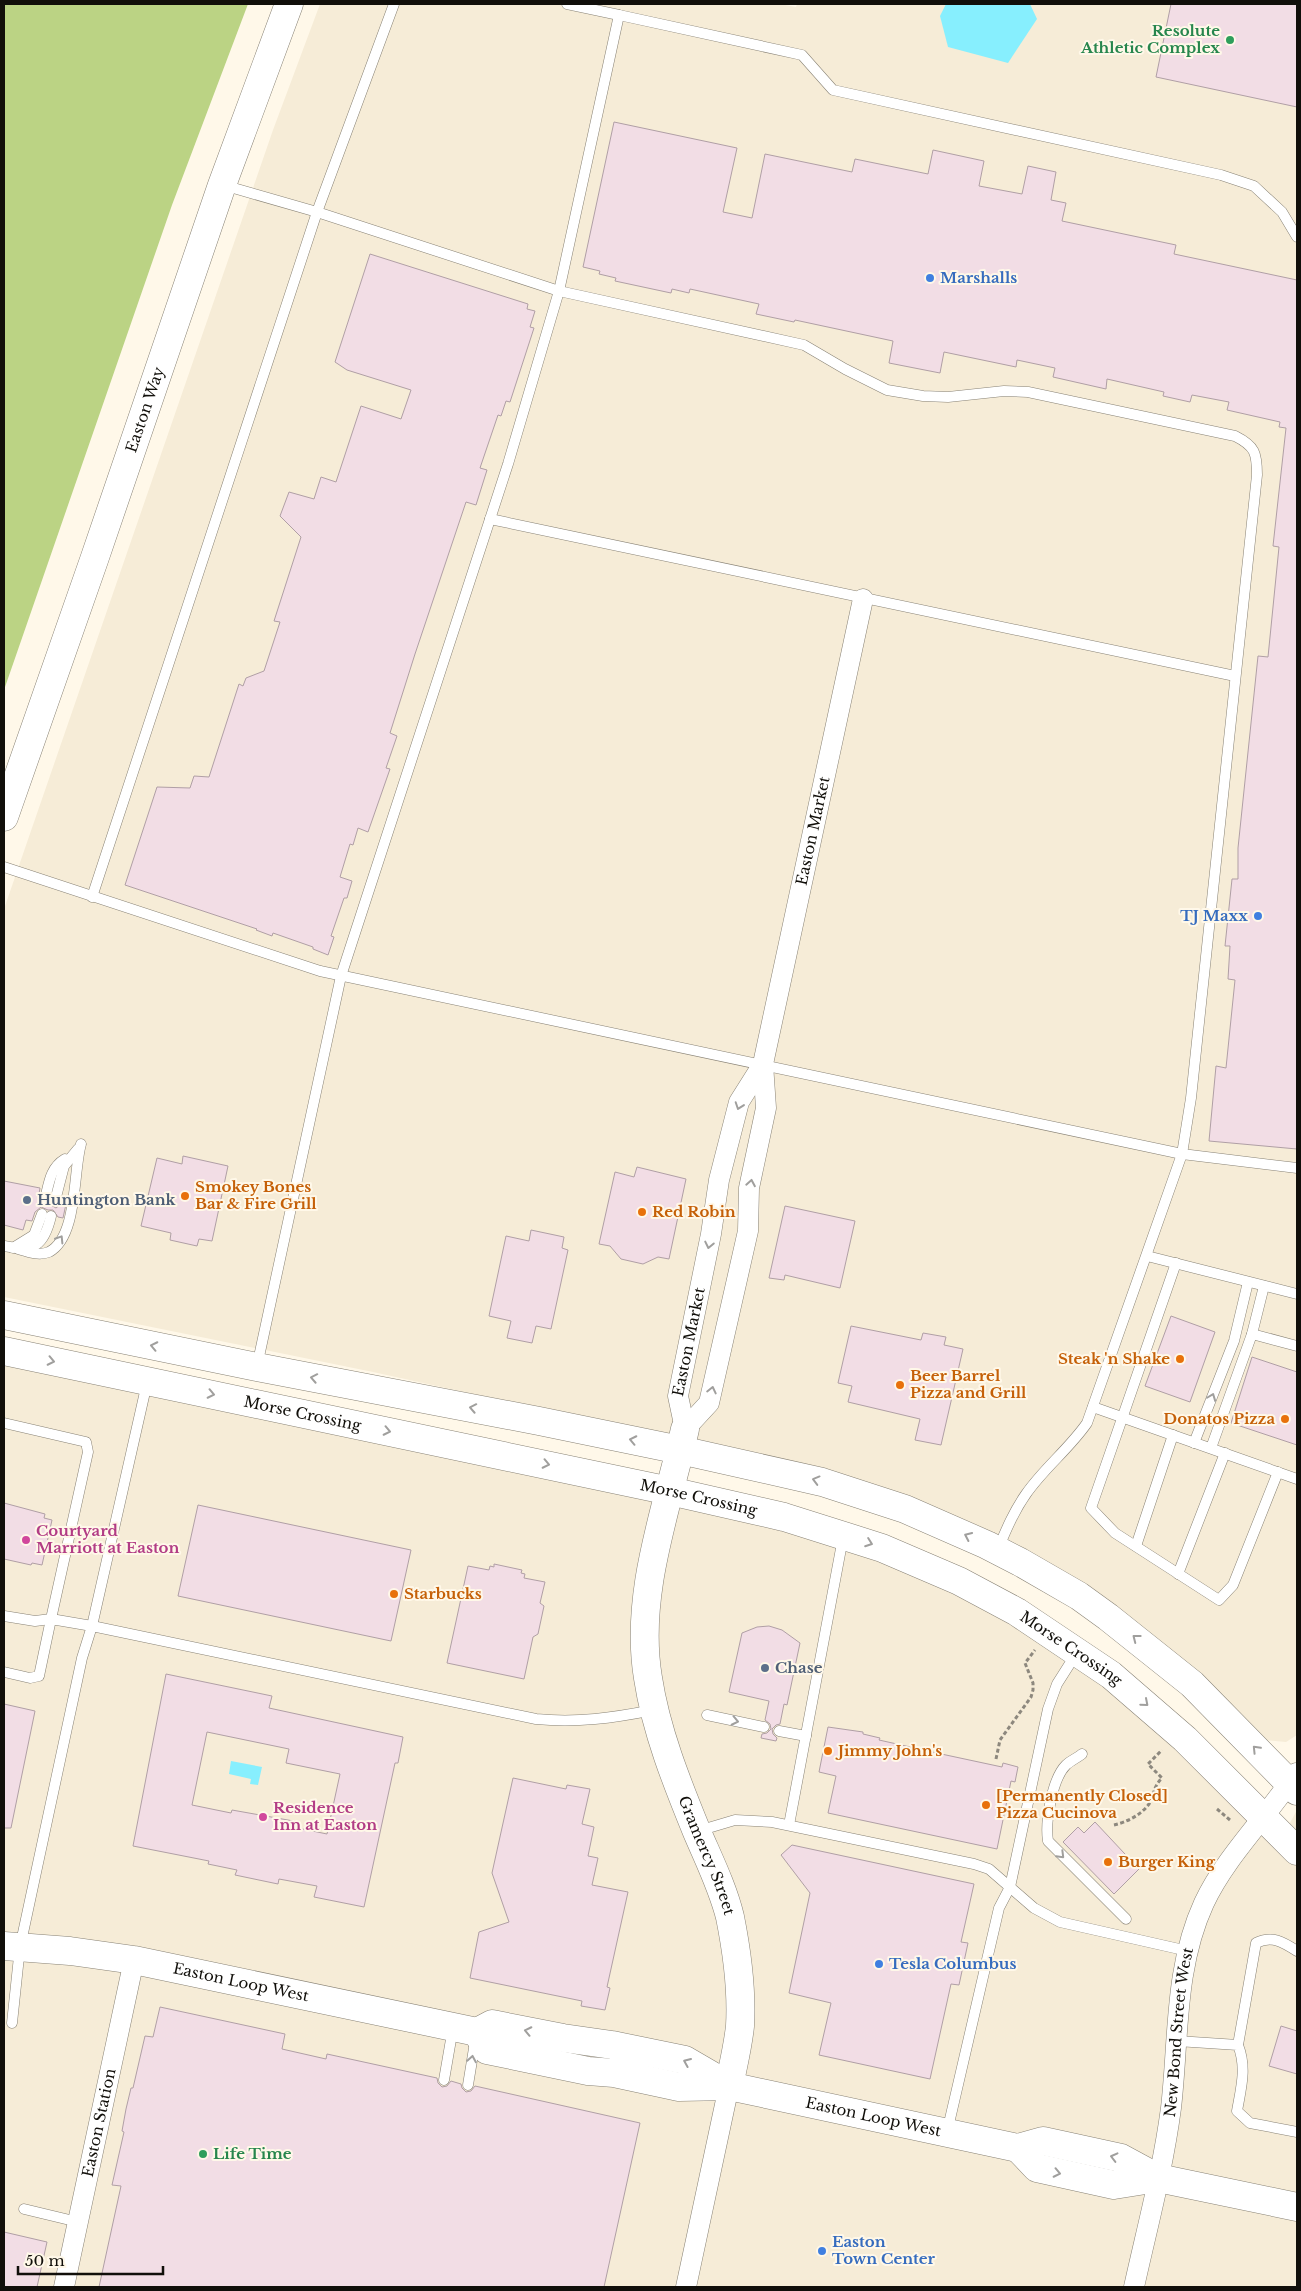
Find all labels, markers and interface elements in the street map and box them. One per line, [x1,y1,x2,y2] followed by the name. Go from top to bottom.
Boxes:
[1080,21,1220,57] place label: Resolute Athletic Complex
[1224,34,1236,46] marker: Resolute Athletic Complex
[940,268,1017,287] place label: Marshalls
[924,272,936,284] marker: Marshalls
[121,364,168,455] street label: Easton Way
[792,774,834,887] street label: Easton Market
[1180,906,1248,925] place label: TJ Maxx
[1252,910,1264,922] marker: TJ Maxx
[734,1101,744,1110] one-way arrow
[195,1177,317,1213] place label: Smokey Bones Bar & Fire Grill
[745,1178,755,1187] one-way arrow
[37,1190,177,1209] place label: Huntington Bank
[179,1190,191,1202] marker: Smokey Bones Bar & Fire Grill
[21,1194,33,1206] marker: Huntington Bank
[652,1202,736,1221] place label: Red Robin
[636,1206,648,1218] marker: Red Robin
[54,1235,64,1244] one-way arrow
[704,1241,715,1249] one-way arrow
[668,1285,709,1398] street label: Easton Market
[150,1341,159,1352] one-way arrow
[1058,1349,1170,1368] place label: Steak 'n Shake
[1174,1353,1186,1365] marker: Steak 'n Shake
[47,1355,56,1365] one-way arrow
[910,1366,1027,1402] place label: Beer Barrel Pizza and Grill
[309,1373,318,1384] one-way arrow
[894,1379,906,1391] marker: Beer Barrel Pizza and Grill
[706,1386,717,1395] one-way arrow
[206,1388,215,1398] one-way arrow
[242,1392,364,1435] street label: Morse Crossing
[1205,1393,1216,1402] one-way arrow
[469,1403,478,1414] one-way arrow
[1163,1409,1275,1428] place label: Donatos Pizza
[1279,1413,1291,1425] marker: Donatos Pizza
[382,1425,391,1436] one-way arrow
[628,1435,637,1446] one-way arrow
[541,1458,550,1469] one-way arrow
[638,1475,760,1520] street label: Morse Crossing
[812,1476,820,1486] one-way arrow
[36,1521,180,1557] place label: Courtyard Marriott at Easton
[964,1532,973,1542] one-way arrow
[20,1534,32,1546] marker: Courtyard Marriott at Easton
[865,1537,873,1547] one-way arrow
[404,1584,482,1603] place label: Starbucks
[388,1588,400,1600] marker: Starbucks
[1016,1607,1127,1690] street label: Morse Crossing
[1133,1635,1142,1644] one-way arrow
[775,1658,823,1677] place label: Chase
[759,1662,771,1674] marker: Chase
[1139,1697,1148,1706] one-way arrow
[731,1715,740,1726] one-way arrow
[835,1741,942,1760] place label: Jimmy John's
[822,1745,834,1757] marker: Jimmy John's
[1253,1745,1262,1754] one-way arrow
[996,1786,1168,1822] place label: [Permanently Closed] Pizza Cucinova
[674,1793,739,1917] street label: Gramercy Street
[273,1798,377,1834] place label: Residence Inn at Easton
[980,1799,992,1811] marker: [Permanently Closed] Pizza Cucinova
[257,1811,269,1823] marker: Residence Inn at Easton
[1055,1849,1064,1858] one-way arrow
[1118,1852,1216,1871] place label: Burger King
[1102,1856,1114,1868] marker: Burger King
[1160,1945,1197,2118] street label: New Bond Street West
[889,1954,1016,1973] place label: Tesla Columbus
[171,1958,311,2005] street label: Easton Loop West
[873,1958,885,1970] marker: Tesla Columbus
[523,2026,532,2037] one-way arrow
[467,2054,477,2063] one-way arrow
[683,2058,692,2069] one-way arrow
[78,2067,120,2179] street label: Easton Station
[804,2093,943,2140] street label: Easton Loop West
[213,2144,292,2163] place label: Life Time
[197,2148,209,2160] marker: Life Time
[1110,2152,1119,2163] one-way arrow
[1053,2167,1062,2178] one-way arrow
[832,2232,936,2268] place label: Easton Town Center
[18,2244,162,2276] scale bar
[816,2245,828,2257] marker: Easton Town Center
[25,2251,65,2270] text: 50 m

